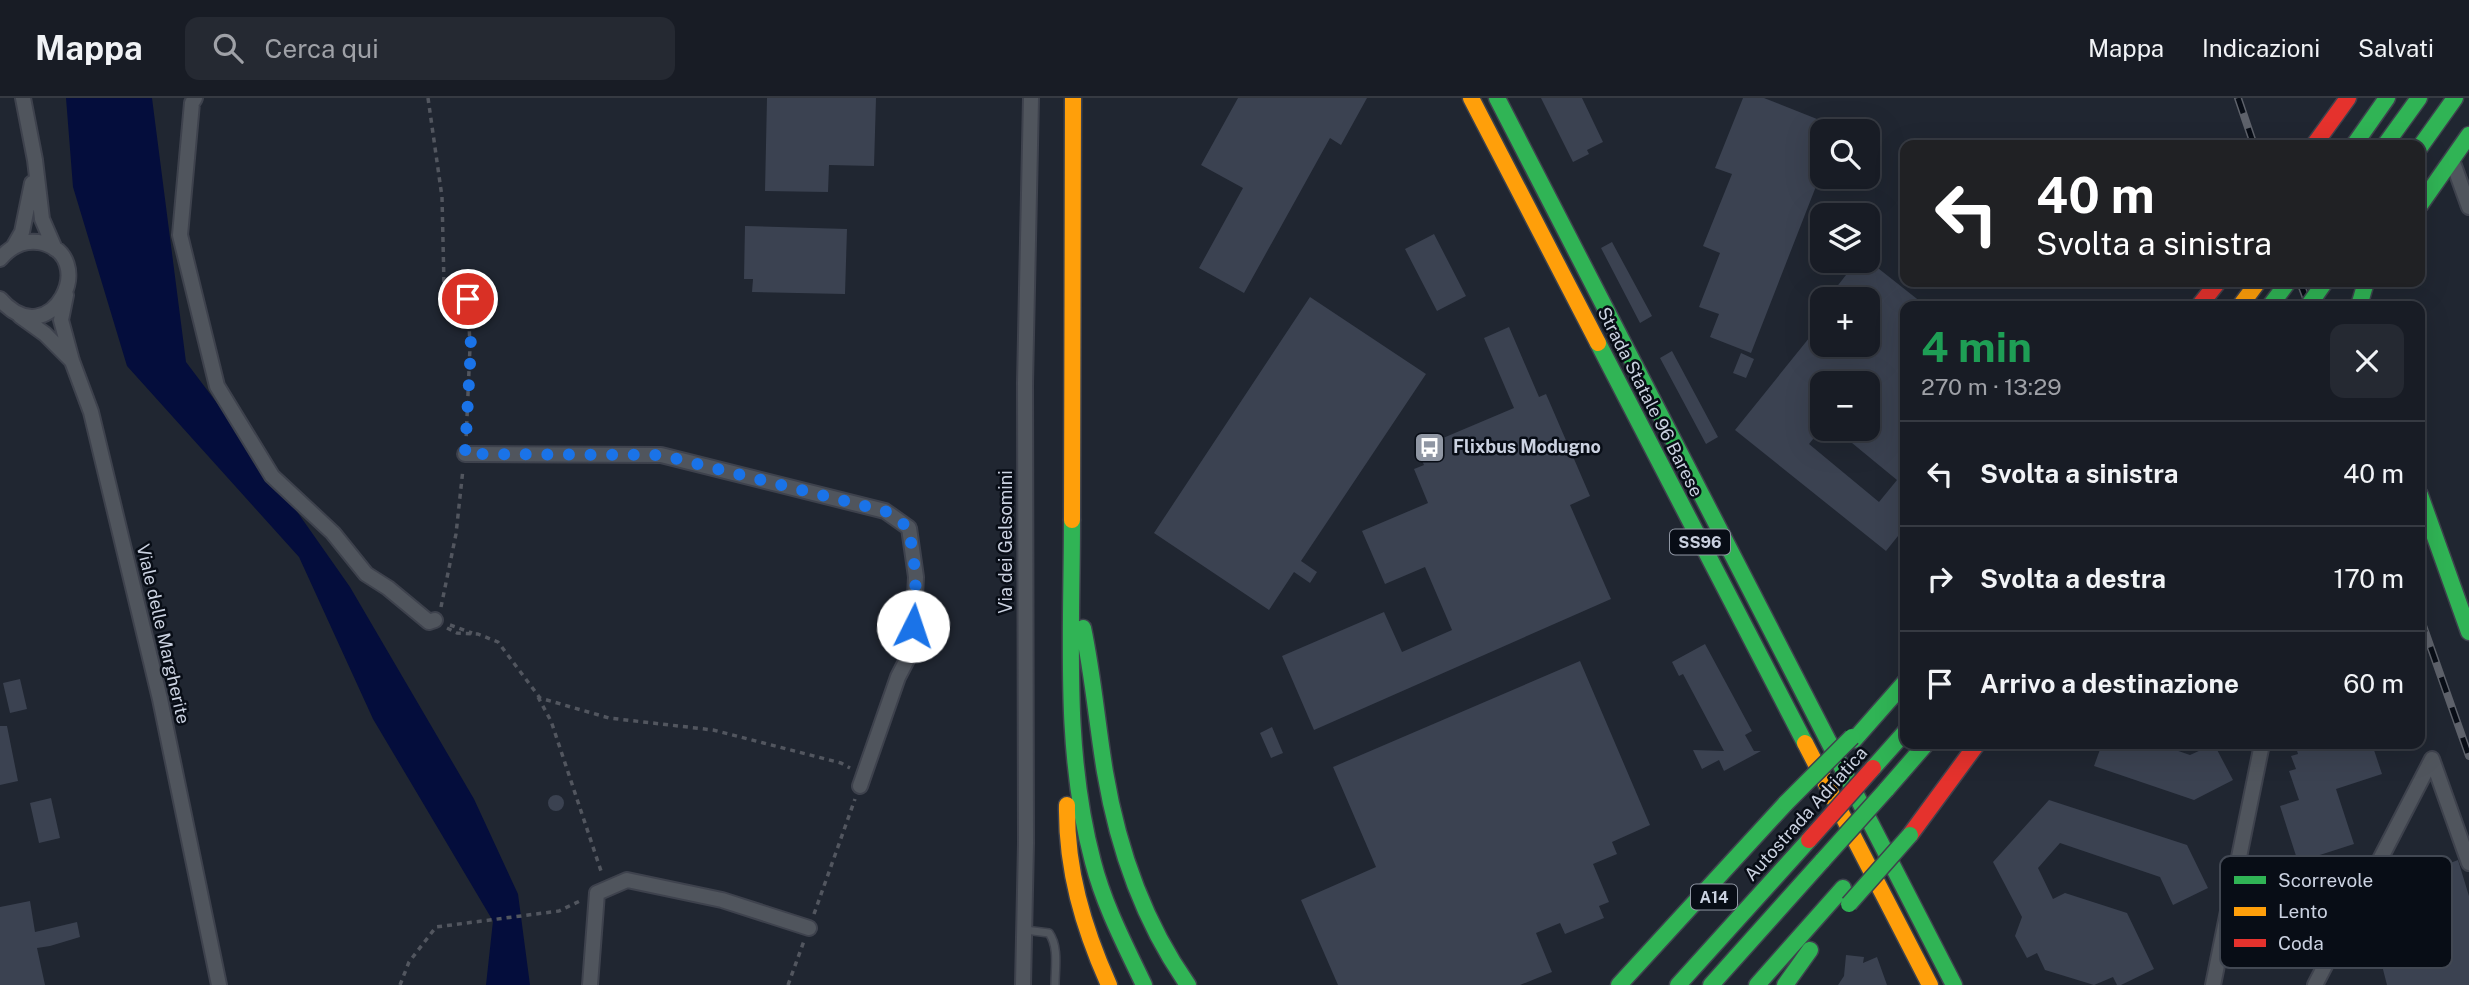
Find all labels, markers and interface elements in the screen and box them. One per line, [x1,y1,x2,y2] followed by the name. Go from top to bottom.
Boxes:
[185,17,675,80] search box
[35,29,143,67] text: Mappa
[209,29,247,67] icon: search
[265,33,379,64] text: Cerca qui
[2088,34,2164,62] text: Mappa
[2202,34,2320,62] text: Indicazioni
[2358,34,2434,62] text: Salvati
[1810,119,1880,441] map controls
[1810,119,1880,189] button: search
[2036,166,2155,224] text: 40 m
[1921,168,2012,259] icon: left
[1810,203,1880,273] button: layers
[2036,225,2272,262] text: Svolta a sinistra
[438,269,498,329] pin
[449,280,487,318] icon: arrive
[1810,287,1880,357] button: +
[1593,303,1707,500] street label: Strada Statale 96 Barese
[1921,322,2032,371] text: 4 min
[2330,324,2404,398] button: close
[1810,371,1880,441] button: −
[1921,373,2062,400] text: 270 m · 13:29
[1413,430,1447,464] bus stop icon: Flixbus Modugno
[1453,436,1601,457] place label: Flixbus Modugno
[1921,455,1959,493] icon: left
[1980,458,2178,489] text: Svolta a sinistra
[2343,458,2404,489] text: 40 m
[995,470,1016,614] street label: Via dei Gelsomini
[1670,530,1730,555] road number: SS96
[133,542,194,726] street label: Viale delle Margherite
[1921,560,1959,598] icon: right
[1980,563,2166,594] text: Svolta a destra
[2334,563,2404,594] text: 170 m
[876,589,950,663] position arrow
[1921,665,1959,703] icon: arrive
[1980,668,2239,699] text: Arrivo a destinazione
[2343,668,2404,699] text: 60 m
[1740,742,1871,885] street label: Autostrada Adriatica
[2220,856,2452,968] legend
[2278,869,2373,891] text: Scorrevole
[1691,884,1737,910] road number: A14
[2278,900,2328,922] text: Lento
[2278,932,2324,954] text: Coda

